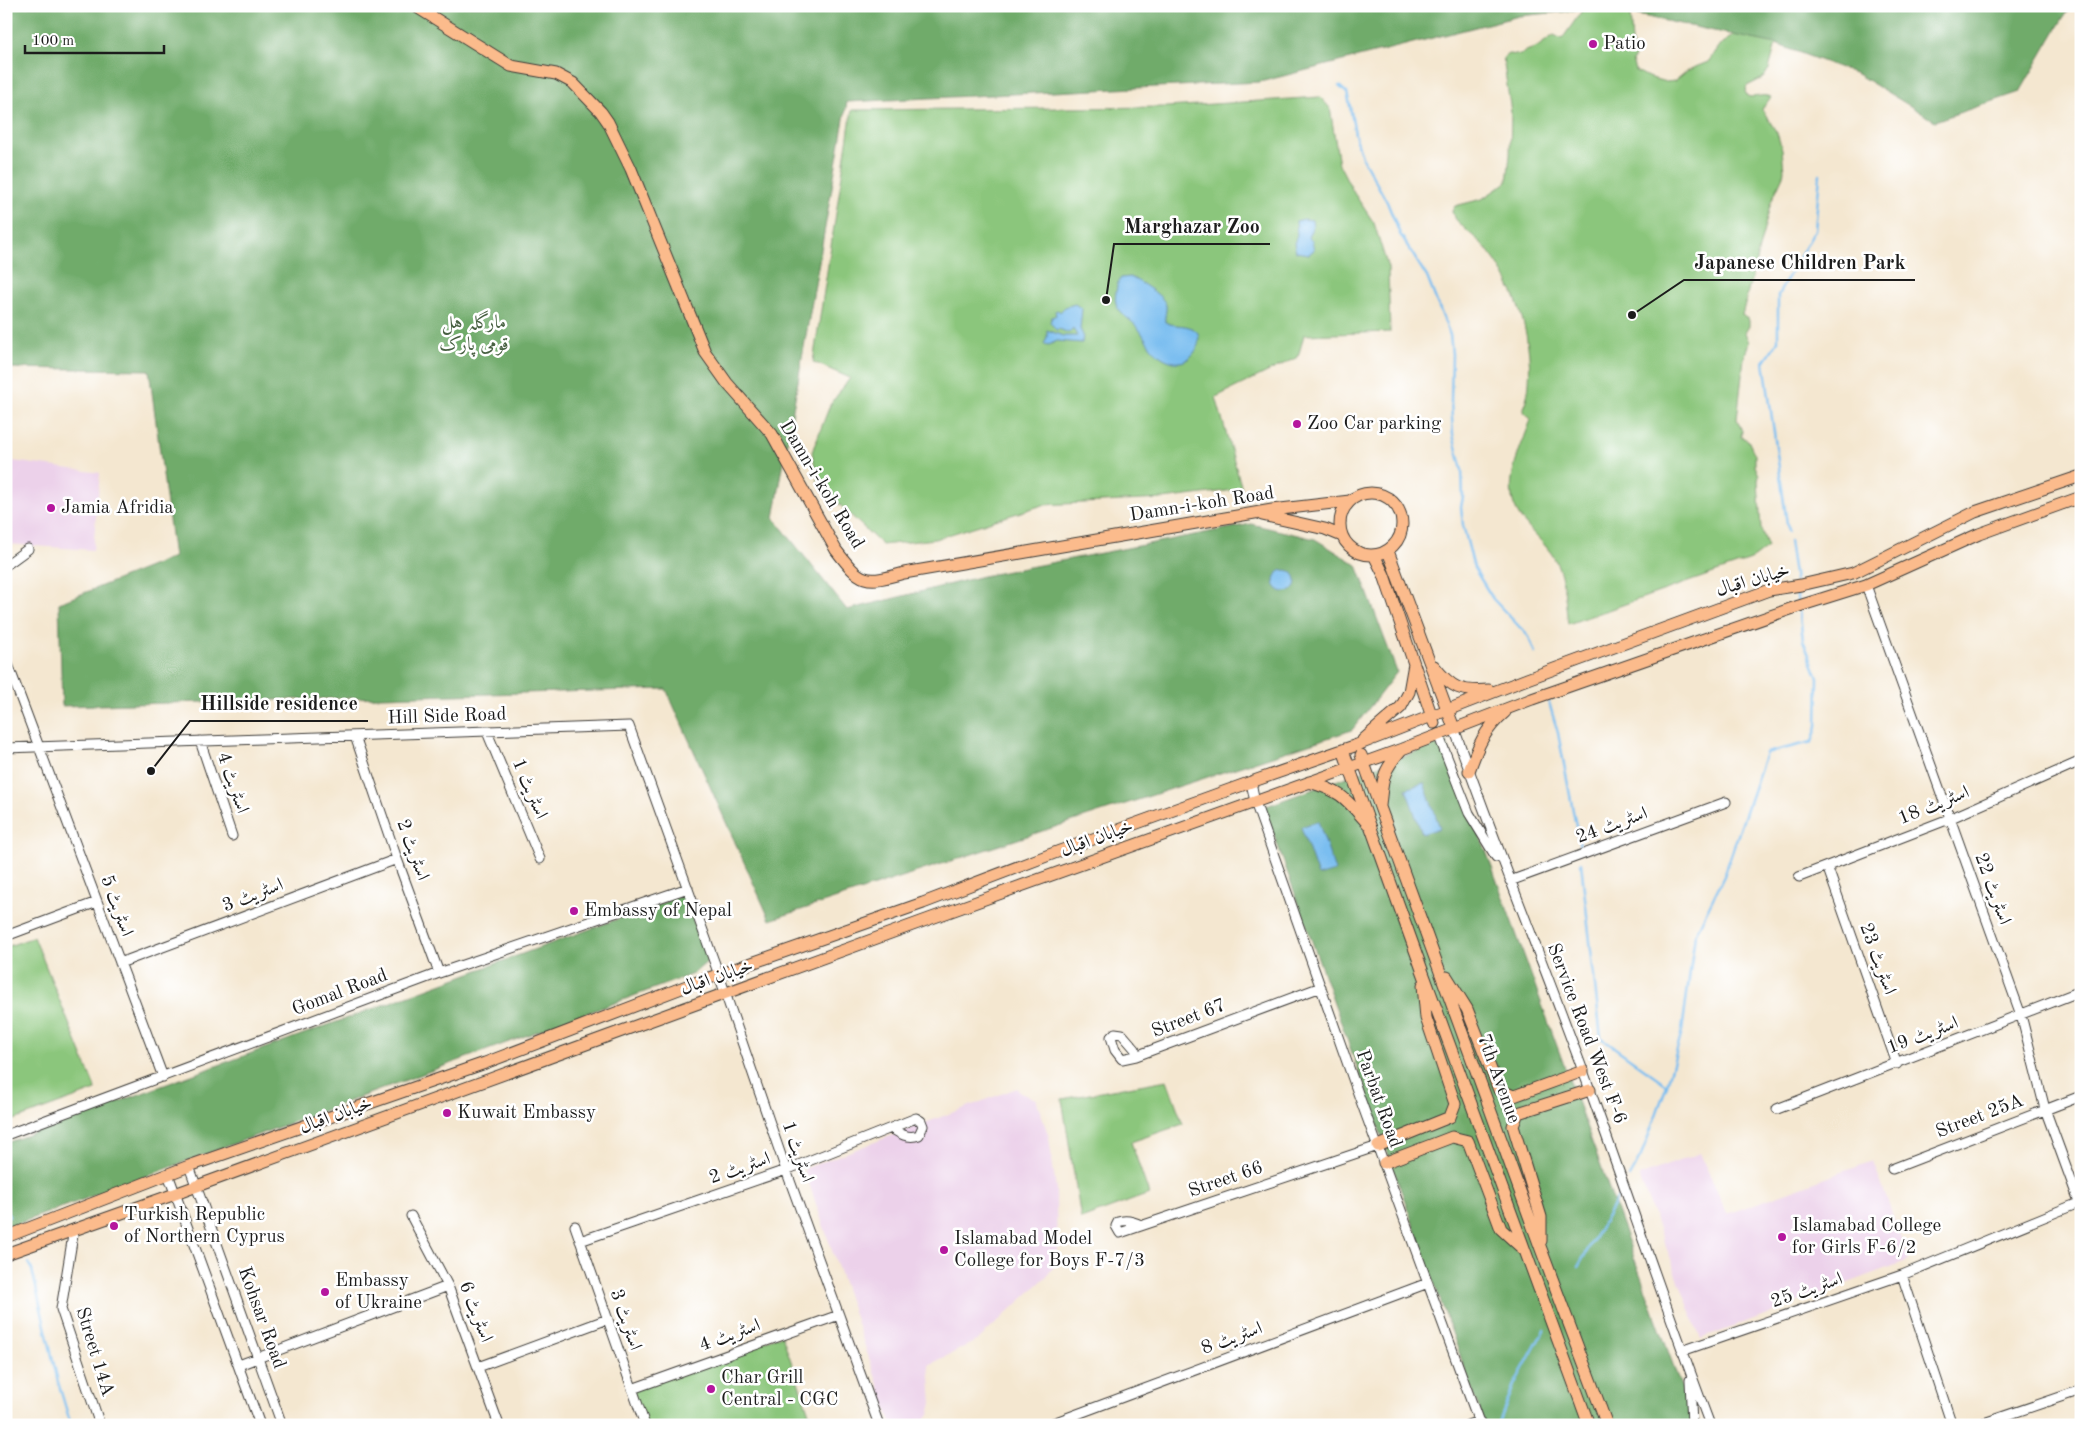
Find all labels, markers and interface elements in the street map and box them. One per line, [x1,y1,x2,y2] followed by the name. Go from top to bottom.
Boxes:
[25,22,164,54] scale bar
[32,34,74,49] text: 100 m
[1603,35,1646,54] place label: Patio
[1587,38,1599,50] marker: Patio
[1114,209,1270,244] callout: Marghazar Zoo
[1124,218,1260,238] text: Marghazar Zoo
[1684,245,1915,280] callout: Japanese Children Park
[1694,254,1906,274] text: Japanese Children Park
[439,310,509,357] park label: مارگلہ ہل قومی پارک
[1307,415,1442,434] place label: Zoo Car parking
[775,418,867,553] street label: Damn-i-koh Road
[1291,418,1303,430] marker: Zoo Car parking
[1128,484,1276,526] street label: Damn-i-koh Road
[61,499,174,518] place label: Jamia Afridia
[45,502,57,514] marker: Jamia Afridia
[1714,561,1792,601] street label: خیابان اقبال
[190,686,368,721] callout: Hillside residence
[200,695,358,715] text: Hillside residence
[387,705,507,729] street label: Hill Side Road
[213,750,251,816] street label: اسٹریٹ 4
[508,756,550,822] street label: اسٹریٹ 1
[1896,783,1972,829] street label: اسٹریٹ 18
[1574,804,1650,848] street label: اسٹریٹ 24
[392,817,432,883] street label: اسٹریٹ 2
[1058,817,1136,861] street label: خیابان اقبال
[1970,851,2014,927] street label: اسٹریٹ 22
[96,873,136,939] street label: اسٹریٹ 5
[220,876,286,916] street label: اسٹریٹ 3
[584,902,732,921] place label: Embassy of Nepal
[568,905,580,917] marker: Embassy of Nepal
[1855,921,1899,997] street label: اسٹریٹ 23
[1543,941,1629,1127] street label: Service Road West F-6
[678,957,756,999] street label: خیابان اقبال
[290,966,390,1020] street label: Gomal Road
[1149,996,1229,1042] street label: Street 67
[1885,1014,1961,1058] street label: اسٹریٹ 19
[1473,1032,1523,1126] street label: 7th Avenue
[1352,1048,1405,1151] street label: Parbat Road
[1934,1091,2027,1142] street label: Street 25A
[297,1094,375,1138] street label: خیابان اقبال
[457,1104,596,1123] place label: Kuwait Embassy
[441,1107,453,1119] marker: Kuwait Embassy
[778,1119,816,1185] street label: اسٹریٹ 1
[707,1150,773,1188] street label: اسٹریٹ 2
[1186,1158,1266,1202] street label: Street 66
[124,1206,285,1247] place label: Turkish Republic of Northern Cyprus
[1792,1217,1941,1258] place label: Islamabad College for Girls F-6/2
[108,1220,120,1232] marker: Turkish Republic of Northern Cyprus
[954,1230,1145,1271] place label: Islamabad Model College for Boys F-7/3
[1776,1231,1788,1243] marker: Islamabad College for Girls F-6/2
[938,1244,950,1256] marker: Islamabad Model College for Boys F-7/3
[234,1264,288,1372] street label: Kohsar Road
[1769,1270,1845,1312] street label: اسٹریٹ 25
[335,1272,422,1313] place label: Embassy of Ukraine
[455,1279,495,1345] street label: اسٹریٹ 6
[319,1286,331,1298] marker: Embassy of Ukraine
[606,1287,644,1353] street label: اسٹریٹ 3
[71,1305,117,1399] street label: Street 14A
[697,1316,763,1356] street label: اسٹریٹ 4
[1199,1319,1265,1359] street label: اسٹریٹ 8
[721,1369,839,1410] place label: Char Grill Central - CGC
[705,1383,717,1395] marker: Char Grill Central - CGC

